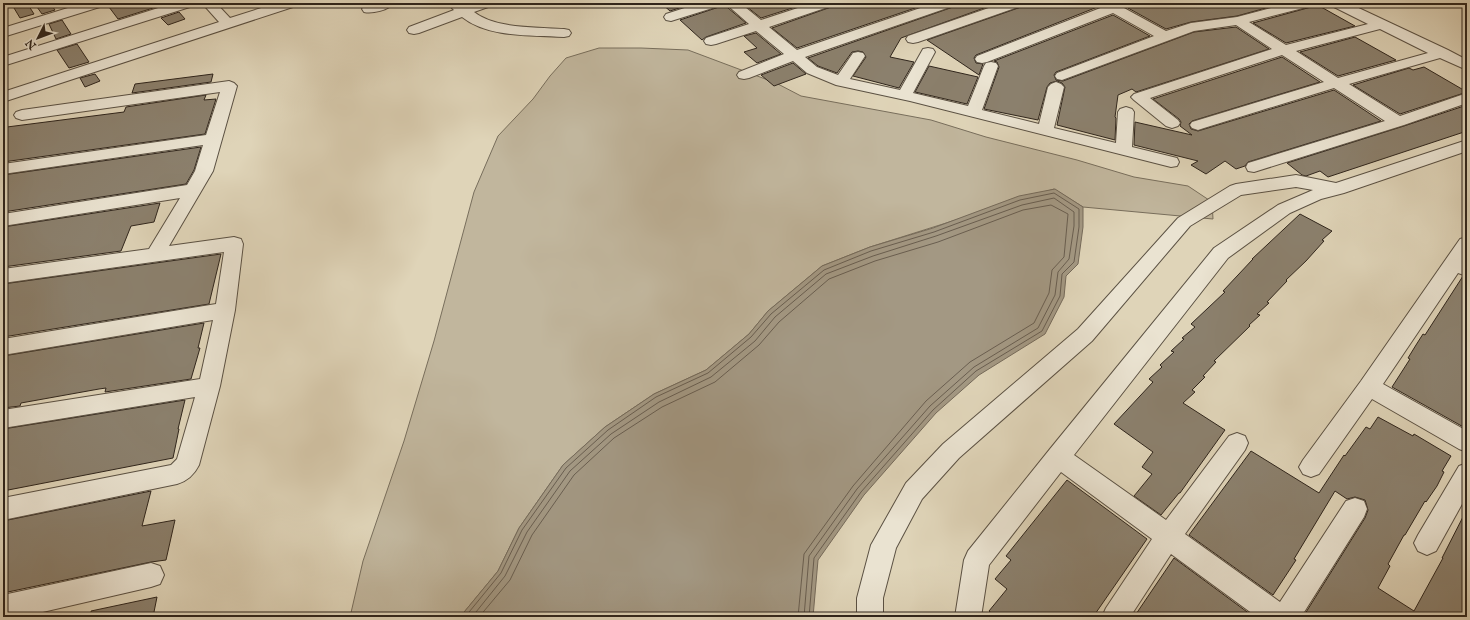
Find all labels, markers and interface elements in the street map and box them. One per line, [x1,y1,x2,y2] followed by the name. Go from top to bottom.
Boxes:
[18,18,58,58] north arrow
[23,35,40,53] text: N

